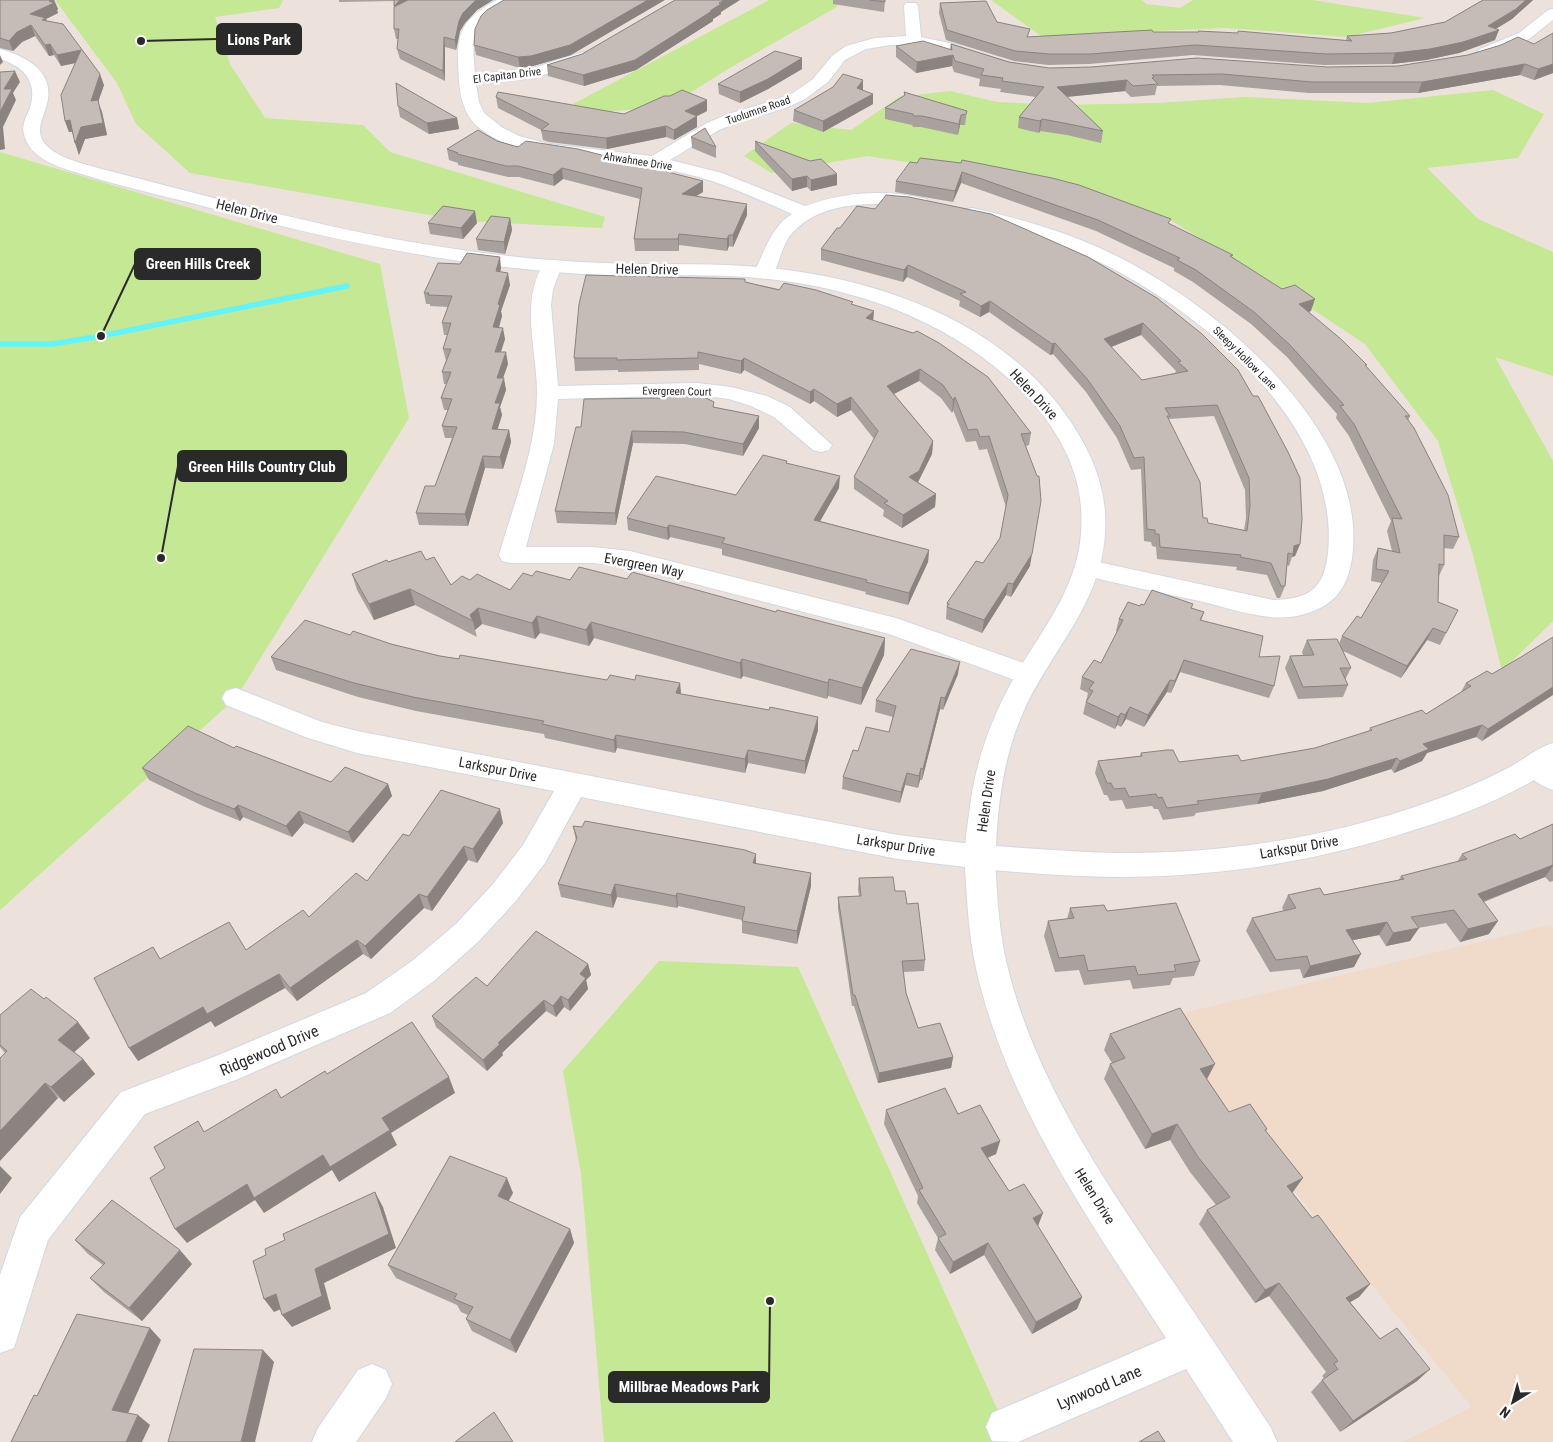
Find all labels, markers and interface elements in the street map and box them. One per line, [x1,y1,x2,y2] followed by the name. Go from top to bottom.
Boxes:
[217,24,301,54] callout: Lions Park
[227,31,292,49] text: Lions Park
[472,65,542,86] street label: El Capitan Drive
[724,93,792,128] street label: Tuolumne Road
[603,150,673,173] street label: Ahwahnee Drive
[215,196,280,226] street label: Helen Drive
[135,249,260,279] callout: Green Hills Creek
[146,255,251,273] text: Green Hills Creek
[615,260,679,278] street label: Helen Drive
[1210,324,1279,393] street label: Sleepy Hollow Lane
[1007,366,1062,423] street label: Helen Drive
[642,384,712,399] street label: Evergreen Court
[178,451,346,481] callout: Green Hills Country Club
[188,458,336,476] text: Green Hills Country Club
[603,549,685,581] street label: Evergreen Way
[457,754,539,785] street label: Larkspur Drive
[974,768,998,833] street label: Helen Drive
[856,831,937,859] street label: Larkspur Drive
[1259,832,1340,862] street label: Larkspur Drive
[217,1021,321,1080] street label: Ridgewood Drive
[1072,1165,1119,1227] street label: Helen Drive
[1054,1361,1144,1414] street label: Lynwood Lane
[609,1372,769,1402] callout: Millbrae Meadows Park
[1488,1377,1538,1427] north arrow
[619,1378,760,1396] text: Millbrae Meadows Park
[1497,1403,1513,1421] text: N

